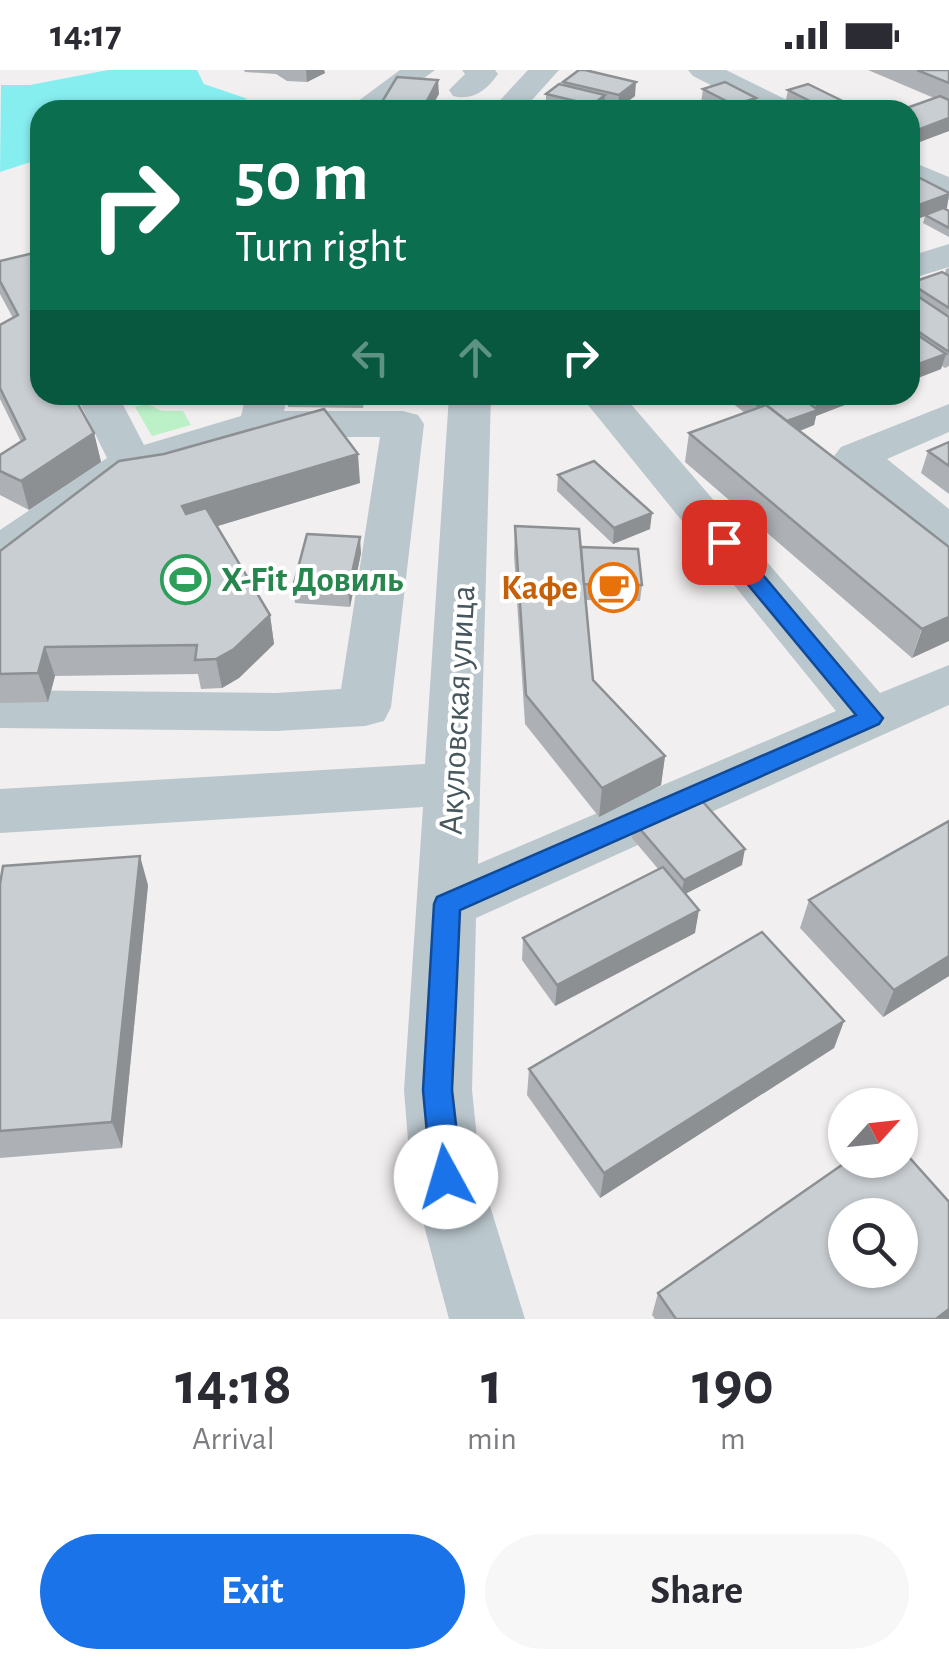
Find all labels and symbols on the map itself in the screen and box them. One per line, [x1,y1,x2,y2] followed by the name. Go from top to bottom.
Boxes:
[682,500,767,585] pin
[160,553,212,605] sports icon: X-Fit Довиль
[587,561,639,613] cafe icon: Кафе
[221,563,403,598] place label: X-Fit Довиль
[501,571,578,606] place label: Кафе
[433,584,482,836] street label: Акуловская улица
[828,1088,918,1178] north arrow
[394,1125,498,1229] position arrow

